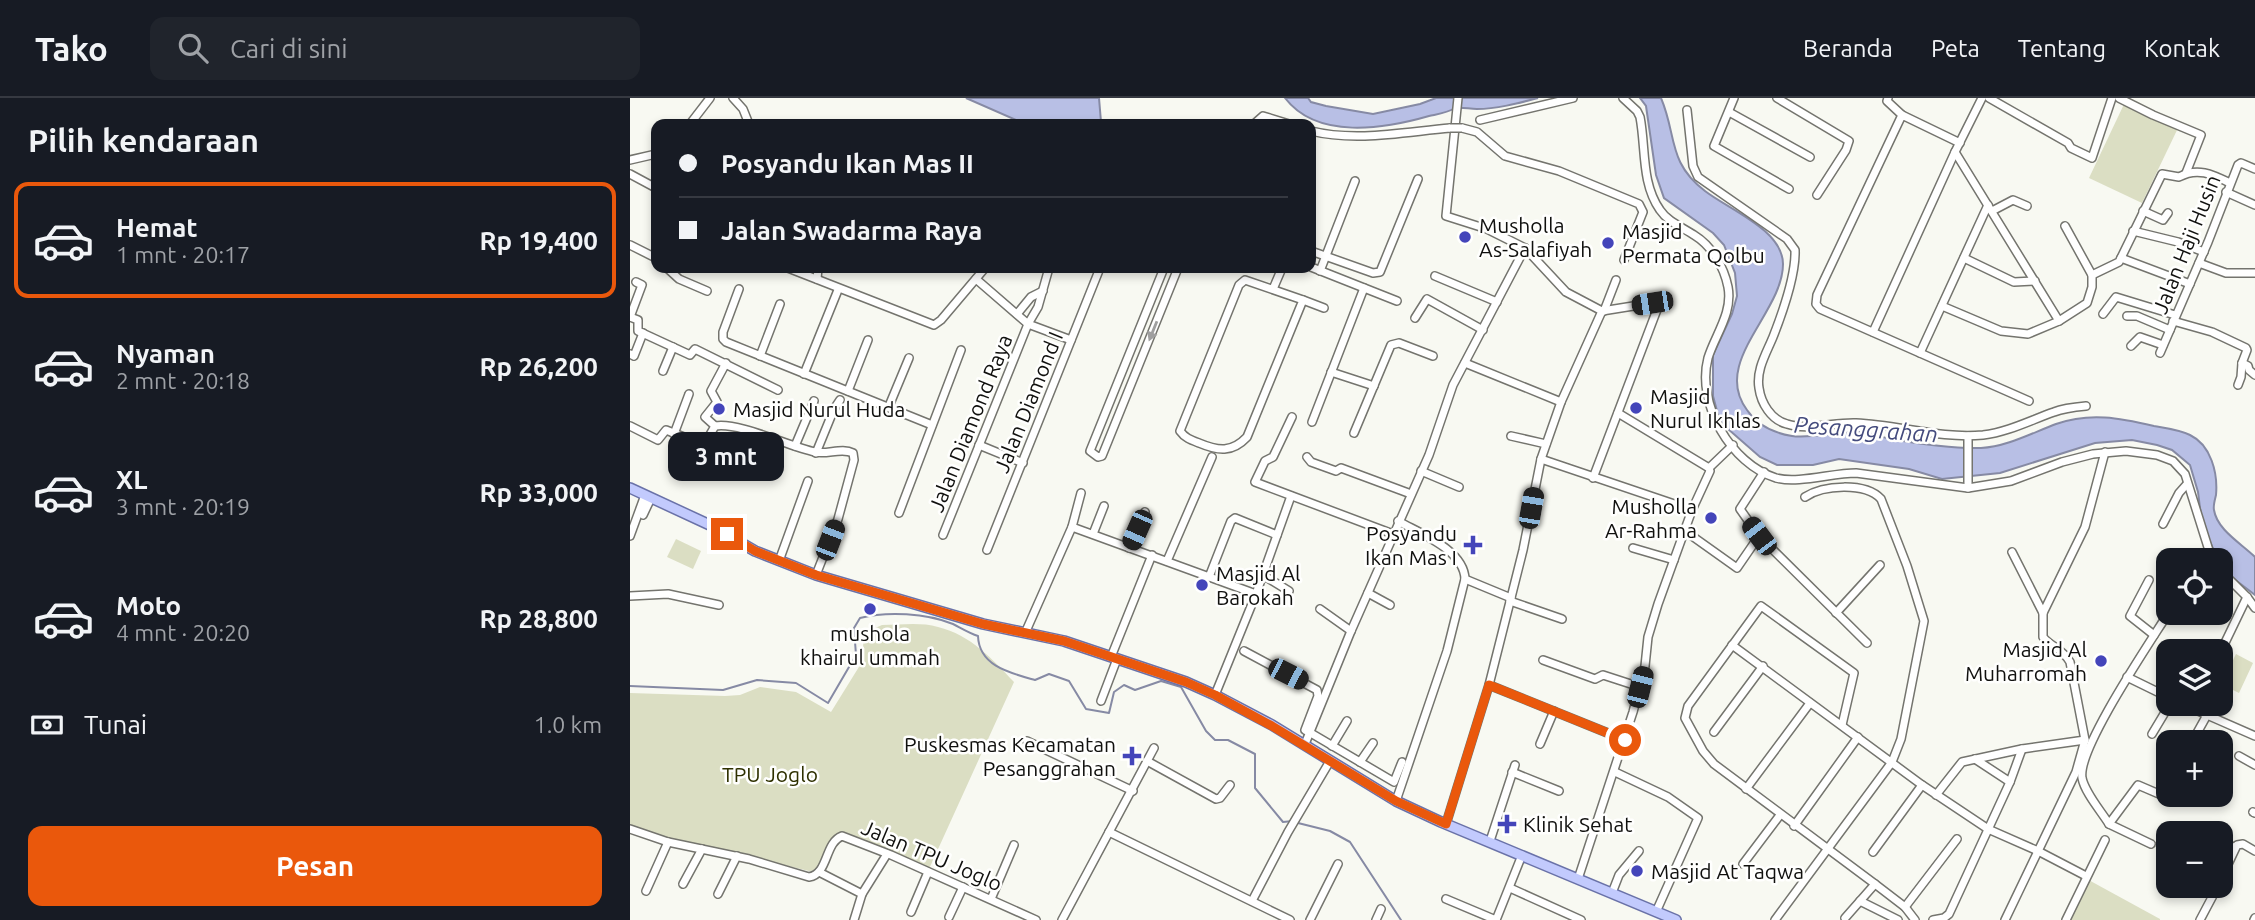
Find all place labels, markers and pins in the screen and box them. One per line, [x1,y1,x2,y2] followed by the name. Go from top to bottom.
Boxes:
[1479,213,1592,261] place label: Musholla As-Salafiyah
[1622,219,1765,267] place label: Masjid Permata Qolbu
[1457,229,1473,245] marker: Musholla As-Salafiyah
[1600,235,1616,251] marker: Masjid Permata Qolbu
[1650,384,1761,432] place label: Masjid Nurul Ikhlas
[733,397,905,421] place label: Masjid Nurul Huda
[1628,400,1644,416] marker: Masjid Nurul Ikhlas
[711,401,727,417] marker: Masjid Nurul Huda
[1605,494,1697,542] place label: Musholla Ar-Rahma
[1703,510,1719,526] marker: Musholla Ar-Rahma
[1365,521,1457,569] place label: Posyandu Ikan Mas I
[1463,535,1483,555] marker: Posyandu Ikan Mas I
[1216,561,1301,609] place label: Masjid Al Barokah
[1194,577,1210,593] marker: Masjid Al Barokah
[862,601,878,617] marker: mushola khairul ummah
[800,621,940,669] place label: mushola khairul ummah
[1965,637,2087,685] place label: Masjid Al Muharromah
[2093,653,2109,669] marker: Masjid Al Muharromah
[904,732,1116,780] place label: Puskesmas Kecamatan Pesanggrahan
[1122,746,1142,766] marker: Puskesmas Kecamatan Pesanggrahan
[1523,812,1633,836] place label: Klinik Sehat
[1497,814,1517,834] marker: Klinik Sehat
[1651,859,1804,883] place label: Masjid At Taqwa
[1629,863,1645,879] marker: Masjid At Taqwa

